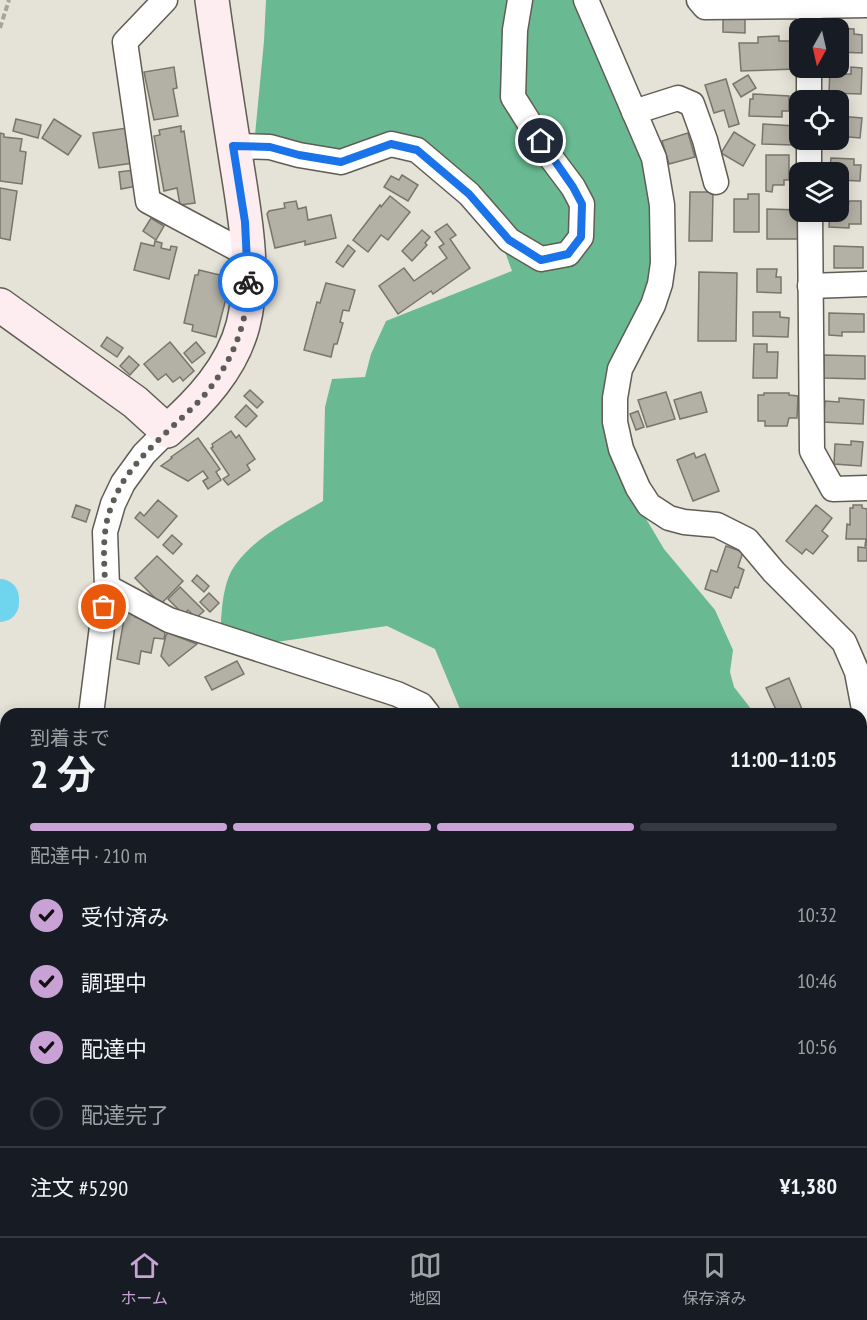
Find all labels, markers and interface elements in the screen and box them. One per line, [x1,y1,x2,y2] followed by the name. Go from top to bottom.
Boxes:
[789,18,849,78] north arrow
[789,18,849,222] map controls
[789,90,849,150] button: locate
[515,115,566,166] pin
[524,124,557,157] icon: home
[789,162,849,222] button: layers
[218,252,278,312] courier
[232,266,265,299] icon: bike
[78,581,129,632] pin
[87,590,120,623] icon: bag
[30,725,110,751] text: 到着まで
[730,745,837,773] text: 11:00–11:05
[30,748,96,799] text: 2 分
[30,843,147,869] text: 配達中 · 210 m
[30,899,63,932] icon: check
[797,902,837,928] text: 10:32
[81,903,169,931] text: 受付済み
[30,965,63,998] icon: check
[797,968,837,994] text: 10:46
[81,969,147,997] text: 調理中
[30,1031,63,1064] icon: check
[797,1034,837,1060] text: 10:56
[81,1035,147,1063] text: 配達中
[81,1101,169,1129] text: 配達完了
[780,1172,837,1200] text: ¥1,380
[30,1174,128,1202] text: 注文 #5290
[120,1249,168,1309] tab: ホーム
[409,1249,442,1309] tab: 地図
[683,1249,747,1309] tab: 保存済み

